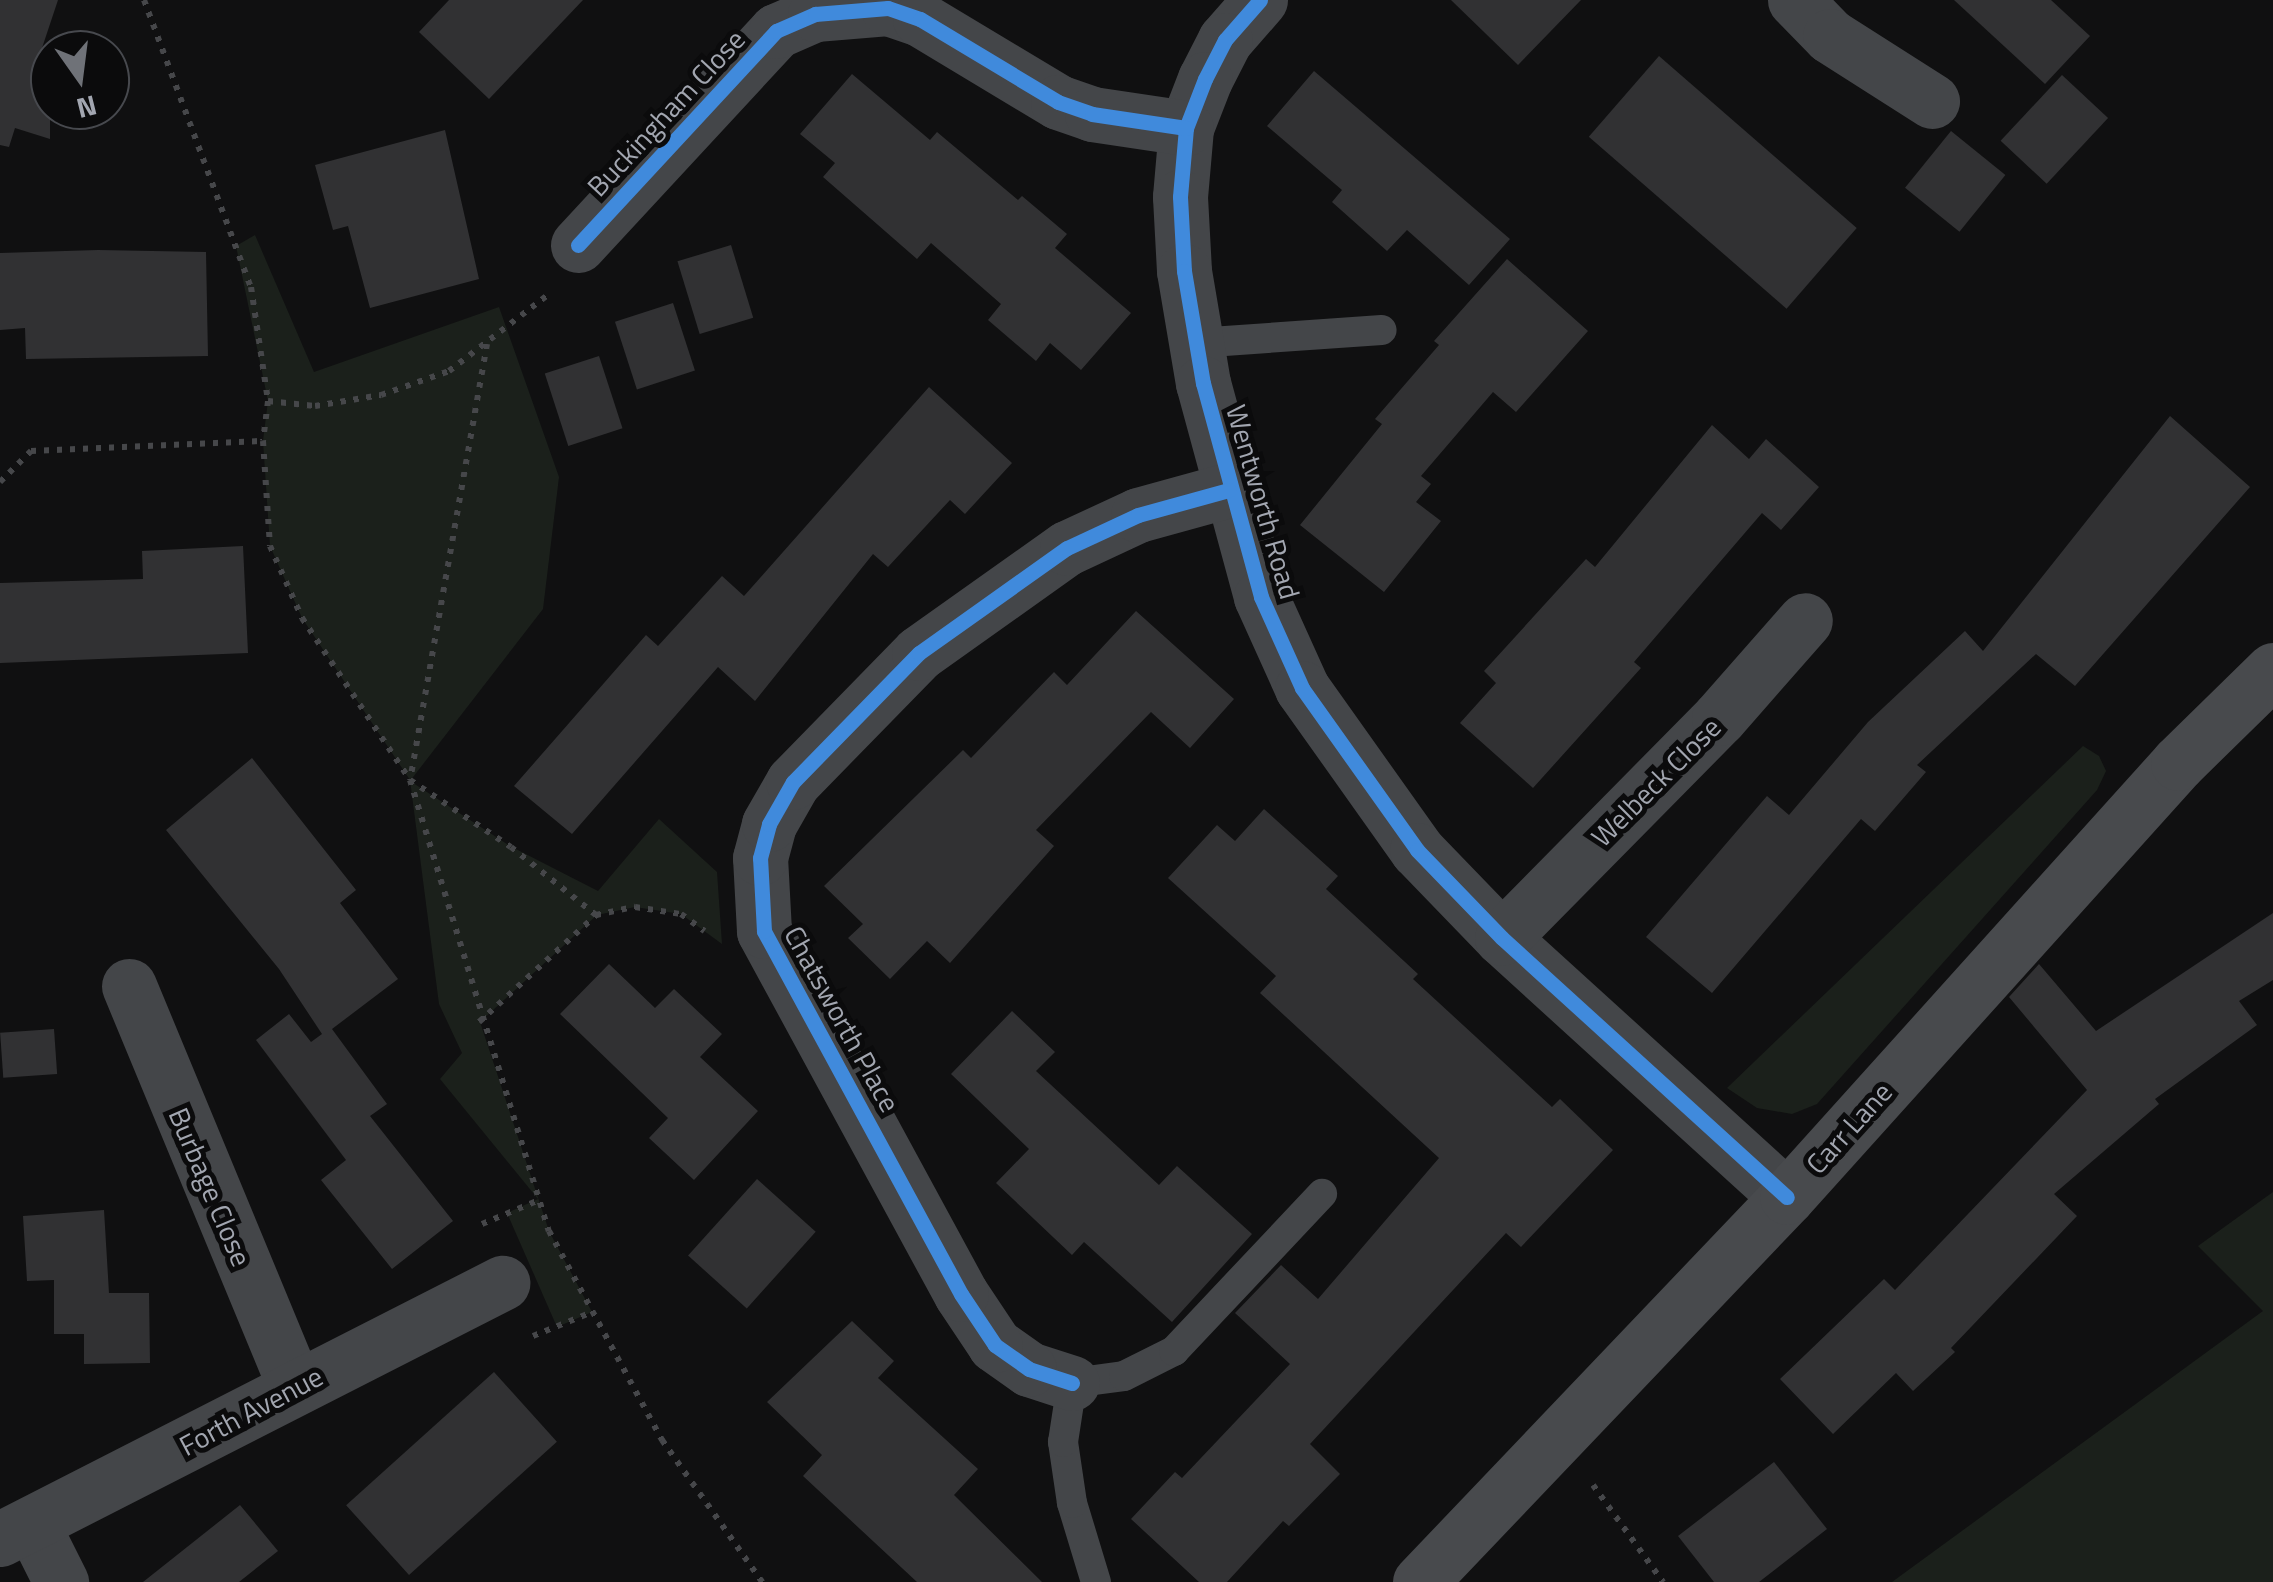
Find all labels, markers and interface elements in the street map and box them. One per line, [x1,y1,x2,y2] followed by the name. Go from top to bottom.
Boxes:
[580,23,752,203] street label: Buckingham Close
[30,30,130,130] north arrow
[72,84,102,131] text: N
[1219,401,1307,603] street label: Wentworth Road
[1584,710,1728,854] street label: Welbeck Close
[777,920,907,1118] street label: Chatsworth Place
[1799,1075,1899,1181] street label: Carr Lane
[162,1103,258,1271] street label: Burbage Close
[174,1359,328,1463] street label: Forth Avenue

